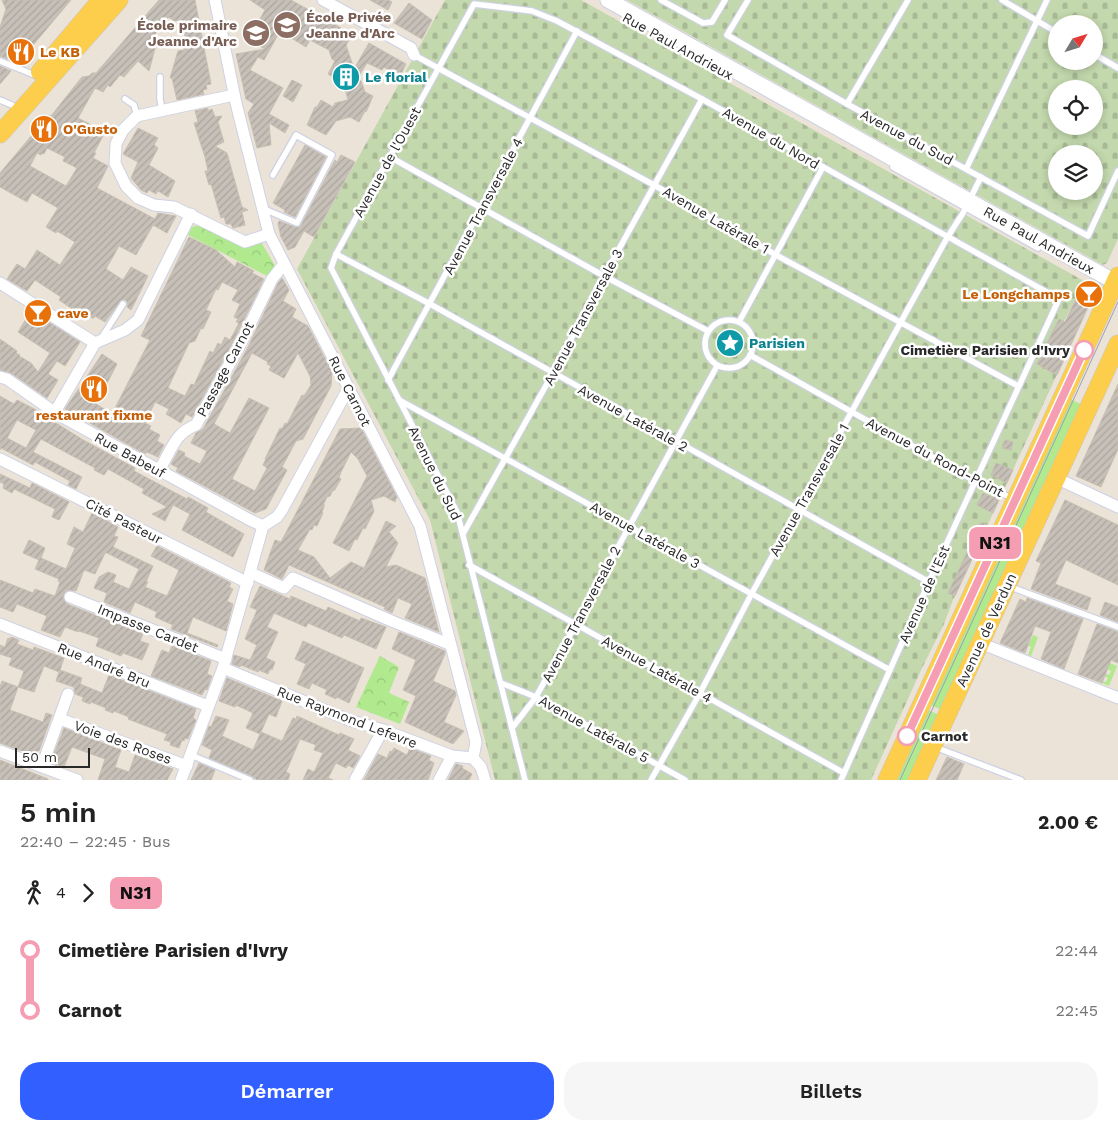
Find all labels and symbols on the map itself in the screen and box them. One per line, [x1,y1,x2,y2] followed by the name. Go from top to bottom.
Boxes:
[306,9,395,41] place label: École Privée Jeanne d'Arc
[620,9,736,83] street label: Rue Paul Andrieux
[272,10,302,40] school or university icon: École Privée Jeanne d'Arc
[1048,15,1102,70] north arrow
[137,17,237,49] place label: École primaire Jeanne d'Arc
[241,18,271,48] school or university icon: École primaire Jeanne d'Arc
[6,37,36,67] restaurant icon: Le KB
[40,44,80,60] place label: Le KB
[331,62,361,92] building icon: Le florial
[365,69,427,85] place label: Le florial
[350,104,424,220] street label: Avenue de l'Ouest
[720,104,822,172] street label: Avenue du Nord
[858,106,956,168] street label: Avenue du Sud
[29,114,59,144] restaurant icon: O'Gusto
[63,121,118,137] place label: O'Gusto
[440,135,526,277] street label: Avenue Transversale 4
[660,183,772,257] street label: Avenue Latérale 1
[981,203,1097,277] street label: Rue Paul Andrieux
[540,246,626,388] street label: Avenue Transversale 3
[1074,279,1104,309] bar icon: Le Longchamps
[962,286,1071,302] place label: Le Longchamps
[23,298,53,328] bar icon: cave
[57,305,89,321] place label: cave
[193,319,257,419] street label: Passage Carnot
[715,328,745,358] place icon: Parisien
[749,335,805,351] place label: Parisien
[1074,340,1094,360] marker: Cimetière Parisien d'Ivry
[900,342,1070,358] place label: Cimetière Parisien d'Ivry
[325,353,375,429] street label: Rue Carnot
[79,374,109,404] restaurant icon: restaurant fixme
[575,381,691,455] street label: Avenue Latérale 2
[36,407,152,423] place label: restaurant fixme
[863,414,1007,500] street label: Avenue du Rond-Point
[766,421,852,559] street label: Avenue Transversale 1
[405,423,465,523] street label: Avenue du Sud
[92,429,169,481] street label: Rue Babeuf
[83,495,165,547] street label: Cité Pasteur
[587,498,703,572] street label: Avenue Latérale 3
[966,527,1024,559] line badge: N31
[538,543,624,685] street label: Avenue Transversale 2
[895,543,953,645] street label: Avenue de l'Est
[953,571,1019,689] street label: Avenue de Verdun
[95,600,201,656] street label: Impasse Cardet
[599,632,715,706] street label: Avenue Latérale 4
[55,639,153,691] street label: Rue André Bru
[275,683,419,751] street label: Rue Raymond Lefevre
[536,692,652,766] street label: Avenue Latérale 5
[72,717,174,767] street label: Voie des Roses
[897,726,917,746] marker: Carnot
[921,728,968,744] place label: Carnot
[15,745,90,768] scale bar

